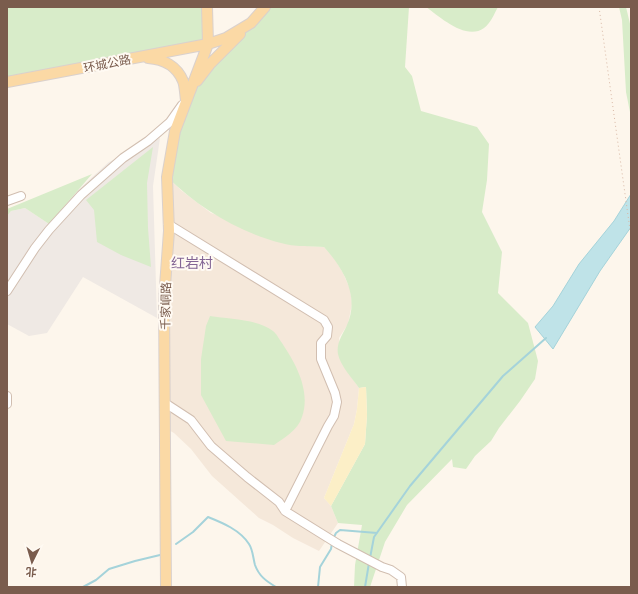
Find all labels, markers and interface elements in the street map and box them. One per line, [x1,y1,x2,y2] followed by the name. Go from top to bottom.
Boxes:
[82,52,132,74] street label: 环城公路
[171,254,213,271] district label: 红岩村
[158,282,172,330] street label: 千家峒路
[12,542,52,582] north arrow
[25,566,37,579] text: 北

